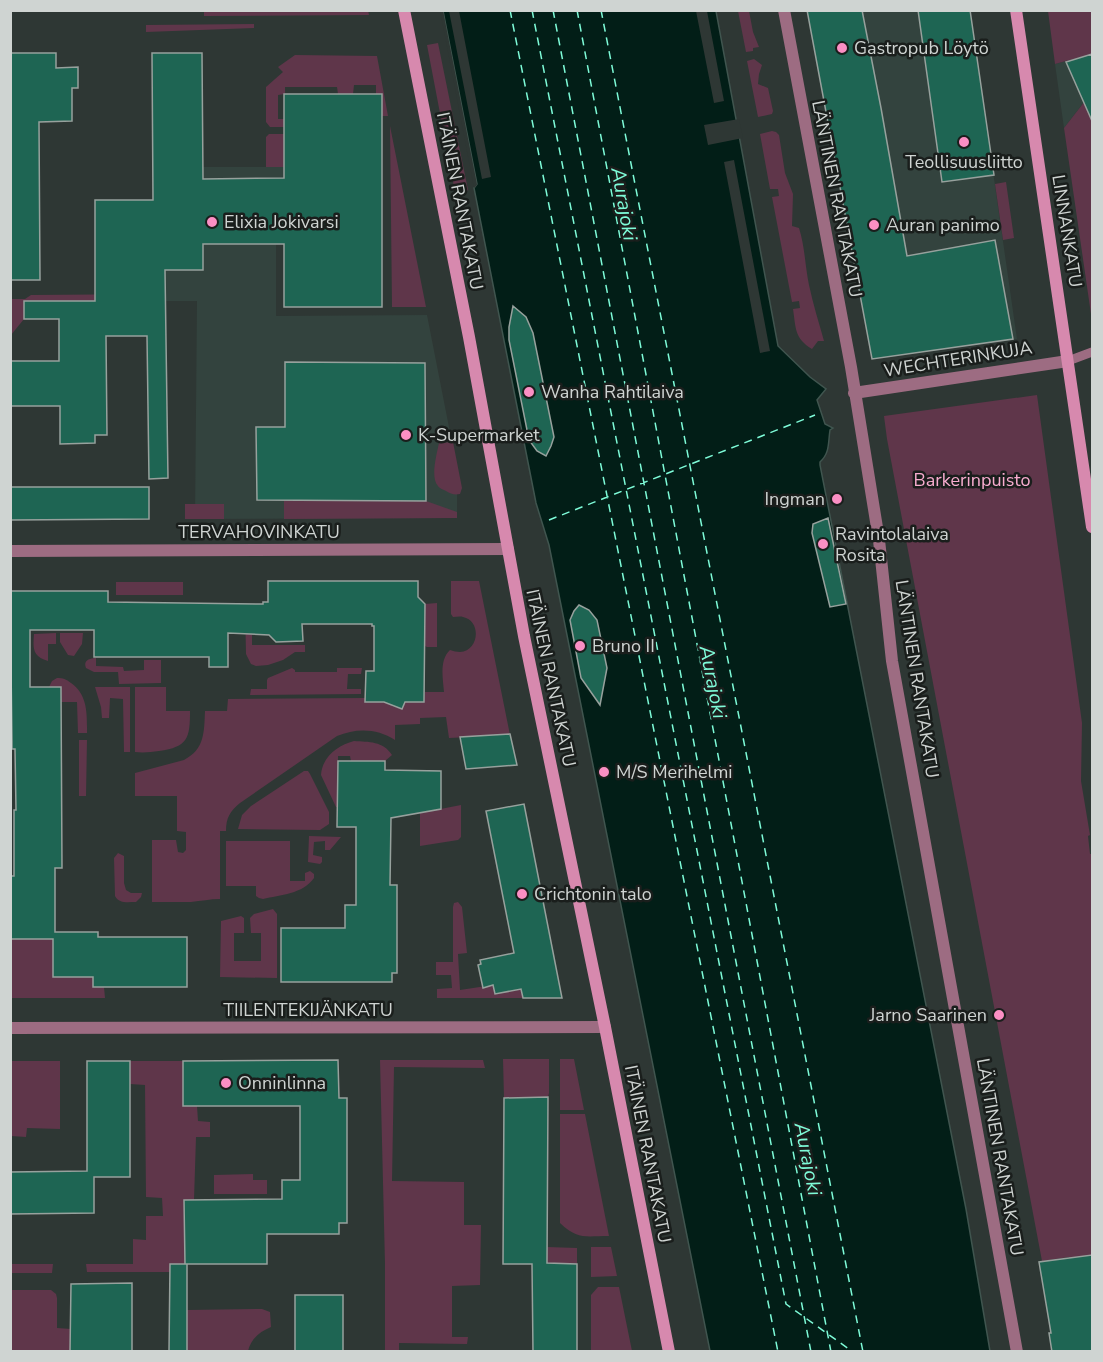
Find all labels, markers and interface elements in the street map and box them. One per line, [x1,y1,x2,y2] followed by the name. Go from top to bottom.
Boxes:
[854,36,989,60] place label: Gastropub Löytö
[835,41,849,55] marker: Gastropub Löytö
[806,98,868,300] street label: LÄNTINEN RANTAKATU
[431,110,489,292] street label: ITÄINEN RANTAKATU
[957,135,971,149] marker: Teollisuusliitto
[905,150,1023,174] place label: Teollisuusliitto
[604,164,644,243] water label: Aurajoki
[1046,173,1088,289] street label: LINNANKATU
[224,210,339,234] place label: Elixia Jokivarsi
[886,213,1000,237] place label: Auran panimo
[205,215,219,229] marker: Elixia Jokivarsi
[867,218,881,232] marker: Auran panimo
[882,335,1034,383] street label: WECHTERINKUJA
[541,380,684,404] place label: Wanha Rahtilaiva
[522,385,536,399] marker: Wanha Rahtilaiva
[418,423,540,447] place label: K-Supermarket
[399,428,413,442] marker: K-Supermarket
[914,468,1030,492] park label: Barkerinpuisto
[764,487,825,511] place label: Ingman
[830,492,844,506] marker: Ingman
[178,520,340,544] street label: TERVAHOVINKATU
[835,522,949,567] place label: Ravintolalaiva Rosita
[816,537,830,551] marker: Ravintolalaiva Rosita
[889,578,945,780] street label: LÄNTINEN RANTAKATU
[520,587,582,769] street label: ITÄINEN RANTAKATU
[592,634,655,658] place label: Bruno II
[573,639,587,653] marker: Bruno II
[693,642,733,721] water label: Aurajoki
[616,760,732,784] place label: M/S Merihelmi
[597,765,611,779] marker: M/S Merihelmi
[534,882,652,906] place label: Crichtonin talo
[515,887,529,901] marker: Crichtonin talo
[223,998,393,1022] street label: TIILENTEKIJÄNKATU
[869,1003,987,1027] place label: Jarno Saarinen
[992,1008,1006,1022] marker: Jarno Saarinen
[971,1056,1029,1258] street label: LÄNTINEN RANTAKATU
[619,1063,677,1245] street label: ITÄINEN RANTAKATU
[238,1071,326,1095] place label: Onninlinna
[219,1076,233,1090] marker: Onninlinna
[788,1119,828,1198] water label: Aurajoki

